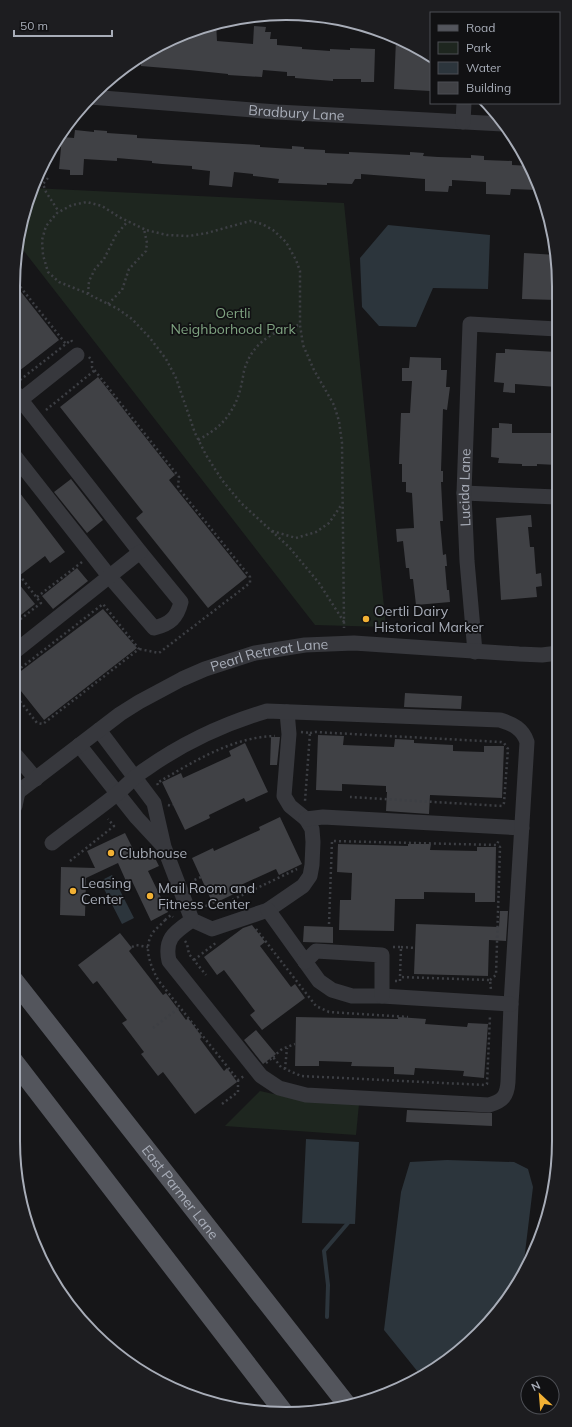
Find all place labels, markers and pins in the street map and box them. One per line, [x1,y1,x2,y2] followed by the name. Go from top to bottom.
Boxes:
[374,602,485,636] place label: Oertli Dairy Historical Marker
[361,614,371,624] marker: Oertli Dairy Historical Marker
[119,844,187,862] place label: Clubhouse
[106,848,116,858] marker: Clubhouse
[81,874,132,908] place label: Leasing Center
[158,879,255,913] place label: Mail Room and Fitness Center
[68,886,78,896] marker: Leasing Center
[145,891,155,901] marker: Mail Room and Fitness Center

